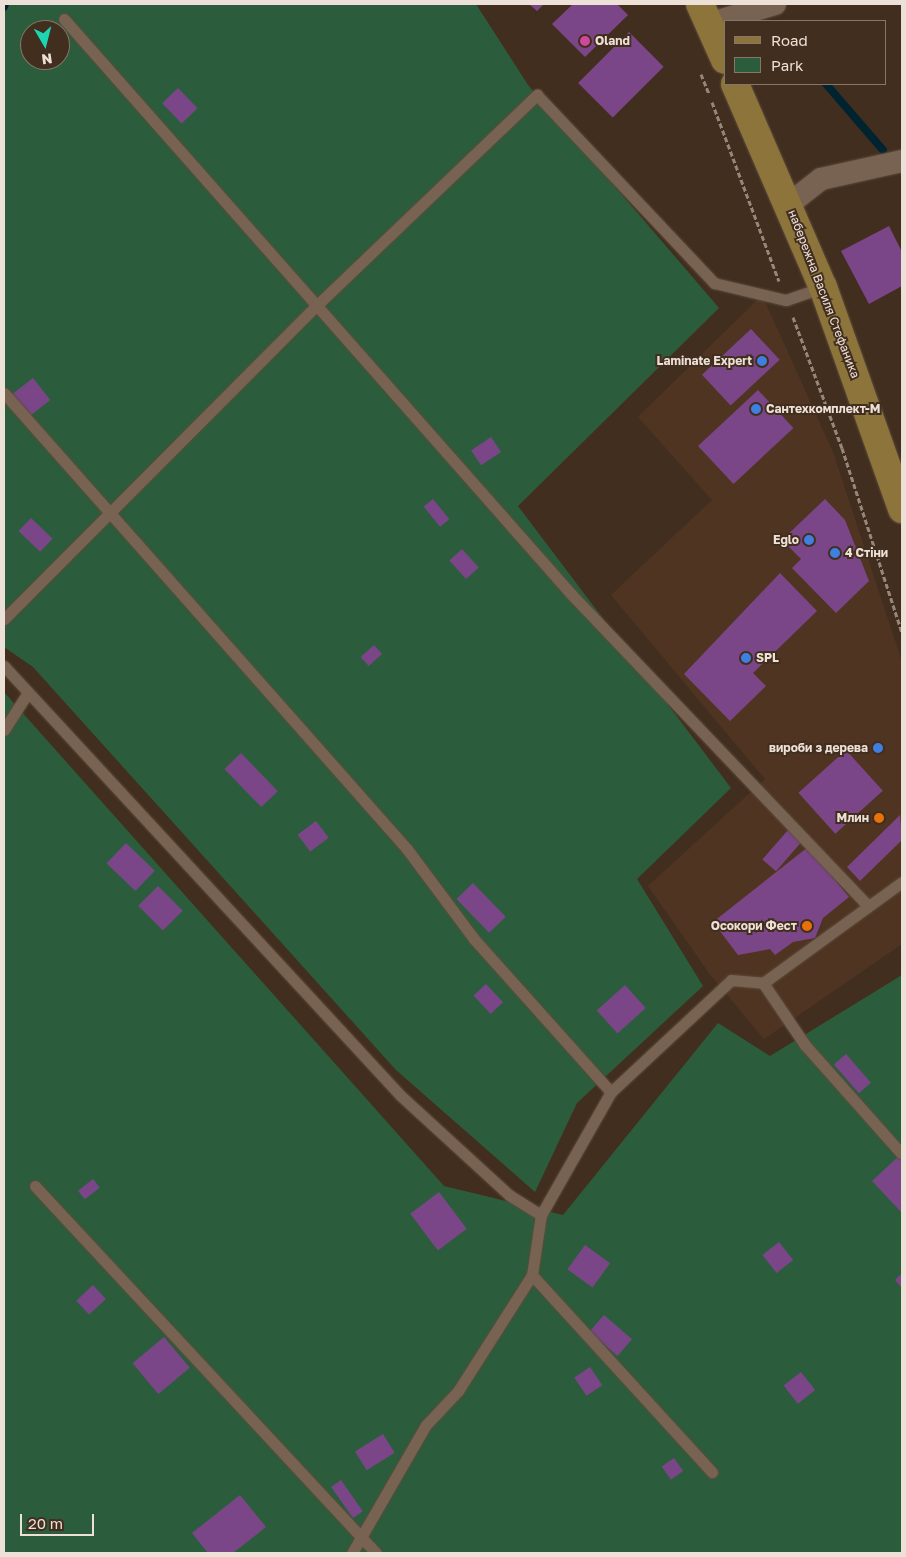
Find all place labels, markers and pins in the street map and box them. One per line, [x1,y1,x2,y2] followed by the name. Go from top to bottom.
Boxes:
[595,34,630,48] place label: Oland
[579,35,591,47] marker: Oland
[657,354,752,368] place label: Laminate Expert
[756,355,768,367] marker: Laminate Expert
[766,402,880,416] place label: Сантехкомплект-М
[750,403,762,415] marker: Сантехкомплект-М
[773,533,799,547] place label: Eglo
[803,534,815,546] marker: Eglo
[845,546,888,560] place label: 4 Стіни
[829,547,841,559] marker: 4 Стіни
[756,651,779,665] place label: SPL
[740,652,752,664] marker: SPL
[769,741,868,755] place label: вироби з дерева
[872,742,884,754] marker: вироби з дерева
[837,811,869,825] place label: Млин
[873,812,885,824] marker: Млин
[711,919,797,933] place label: Осокори Фест
[801,920,813,932] marker: Осокори Фест

